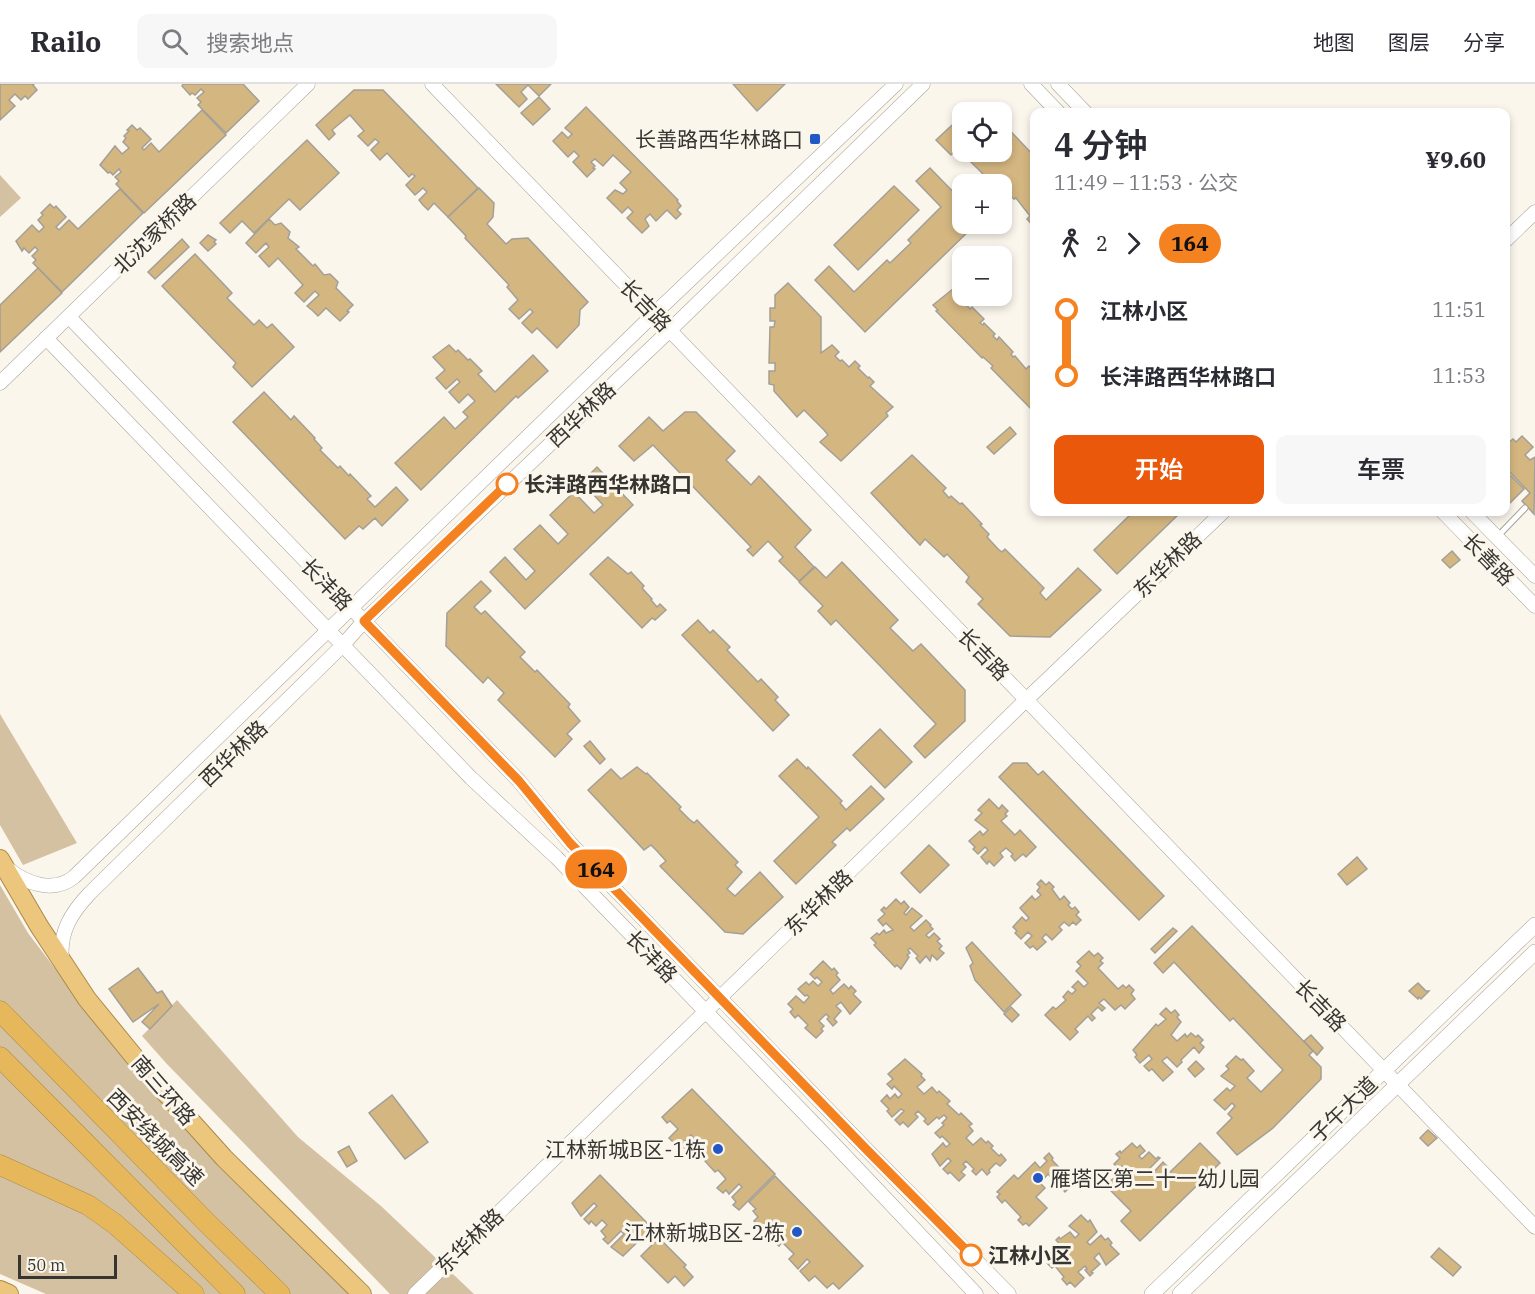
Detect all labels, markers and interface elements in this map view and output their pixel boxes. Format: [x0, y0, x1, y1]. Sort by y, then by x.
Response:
search box [137, 14, 557, 68]
text: Railo [30, 23, 101, 60]
icon: search [158, 25, 191, 58]
text: 搜索地点 [206, 28, 294, 57]
text: 地图 [1313, 28, 1355, 56]
text: 图层 [1388, 28, 1430, 56]
text: 分享 [1463, 28, 1505, 56]
map controls [952, 102, 1012, 306]
button: locate [952, 102, 1012, 162]
text: 4 分钟 [1054, 123, 1147, 166]
place label: 长善路西华林路口 [635, 125, 803, 153]
marker: 长善路西华林路口 [808, 132, 822, 146]
text: ¥9.60 [1425, 145, 1486, 174]
text: 11:49 – 11:53 · 公交 [1054, 169, 1238, 196]
button: + [952, 174, 1012, 234]
street label: 北沈家桥路 [107, 186, 201, 280]
icon: walk [1054, 227, 1087, 260]
icon: forward [1117, 227, 1150, 260]
text: 164 [1171, 229, 1209, 257]
text: 2 [1096, 230, 1108, 257]
button: − [952, 246, 1012, 306]
street label: 长吉路 [614, 273, 678, 337]
text: 江林小区 [1100, 296, 1188, 325]
text: 11:51 [1432, 296, 1486, 323]
text: 长沣路西华林路口 [1100, 362, 1276, 391]
text: 11:53 [1432, 362, 1486, 389]
street label: 西华林路 [541, 375, 621, 453]
button: 开始 [1054, 435, 1264, 504]
button: 车票 [1276, 435, 1486, 504]
place label: 长沣路西华林路口 [524, 470, 692, 498]
marker: 长沣路西华林路口 [496, 473, 518, 495]
street label: 东华林路 [1127, 525, 1207, 603]
street label: 长善路 [1457, 527, 1521, 591]
street label: 长沣路 [295, 552, 359, 616]
street label: 长吉路 [952, 622, 1016, 686]
street label: 西华林路 [193, 714, 273, 792]
line badge: 164 [562, 850, 630, 888]
text: 164 [577, 855, 615, 883]
street label: 东华林路 [778, 863, 858, 941]
street label: 长沣路 [620, 924, 684, 988]
street label: 长吉路 [1289, 973, 1353, 1037]
street label: 南三环路 [126, 1049, 202, 1131]
street label: 子午大道 [1303, 1070, 1383, 1148]
street label: 西安绕城高速 [102, 1083, 210, 1191]
place label: 江林新城B区-1栋 [545, 1135, 706, 1163]
marker: 江林新城B区-1栋 [711, 1142, 725, 1156]
place label: 雁塔区第二十一幼儿园 [1050, 1164, 1260, 1192]
marker: 雁塔区第二十一幼儿园 [1031, 1171, 1045, 1185]
street label: 东华林路 [429, 1202, 509, 1280]
place label: 江林新城B区-2栋 [624, 1218, 785, 1246]
marker: 江林新城B区-2栋 [790, 1225, 804, 1239]
place label: 江林小区 [988, 1241, 1072, 1269]
marker: 江林小区 [960, 1244, 982, 1266]
scale bar [18, 1252, 117, 1280]
text: 50 m [27, 1255, 65, 1275]

